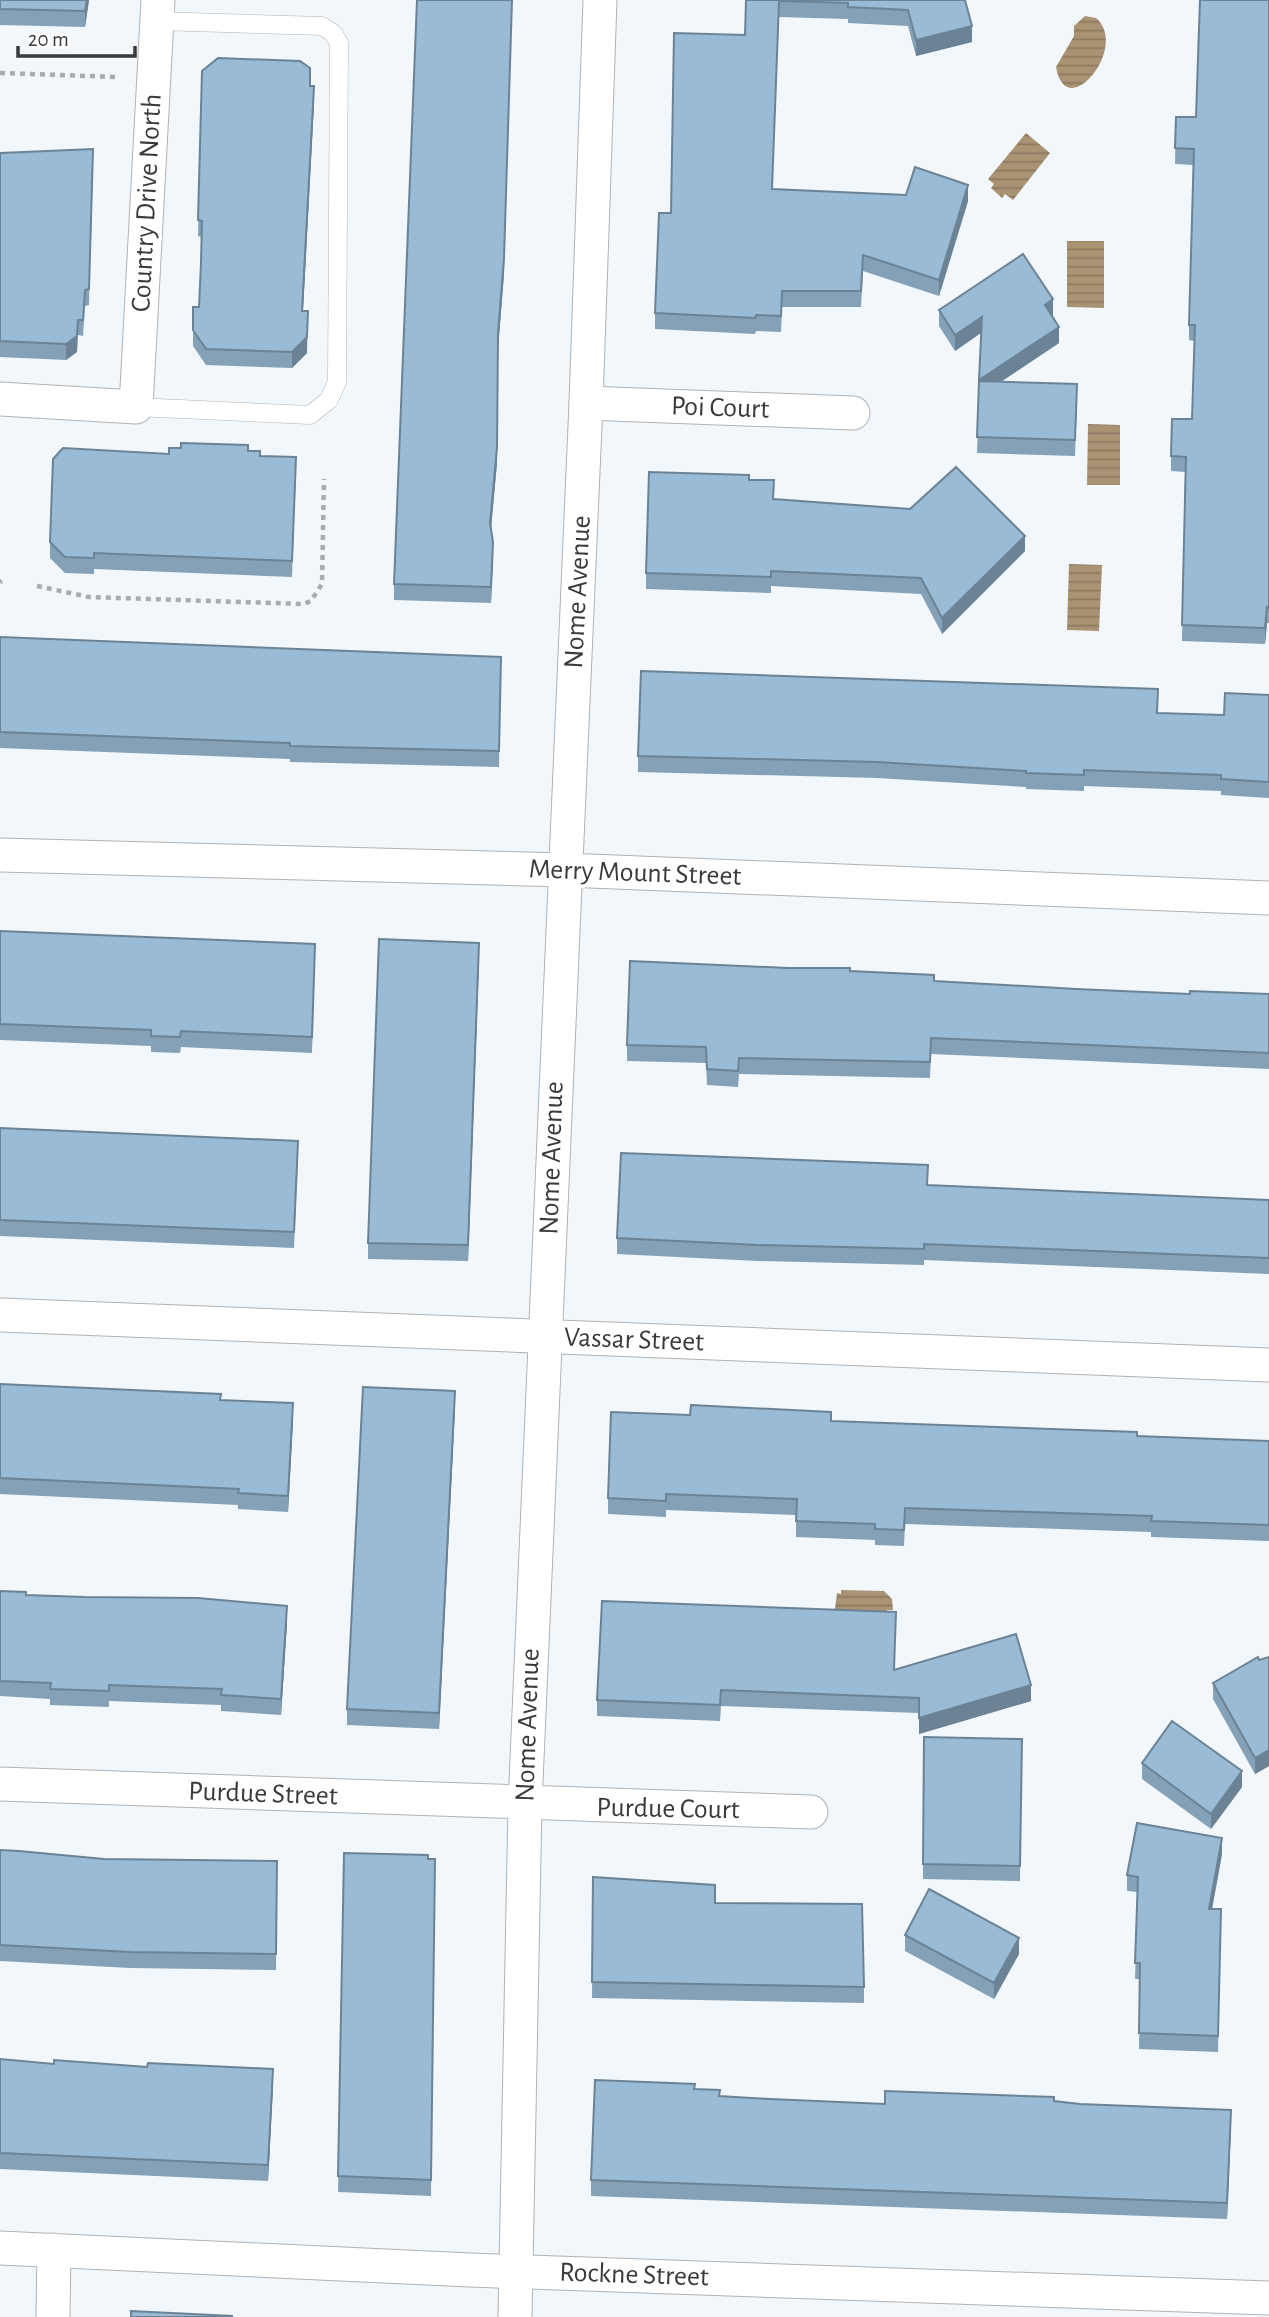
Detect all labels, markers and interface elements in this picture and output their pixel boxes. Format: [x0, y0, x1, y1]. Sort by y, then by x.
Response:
scale bar [18, 14, 135, 58]
text: 20 m [28, 29, 69, 50]
street label: Country Drive North [127, 93, 167, 313]
street label: Poi Court [670, 392, 770, 424]
street label: Nome Avenue [560, 515, 596, 669]
street label: Merry Mount Street [528, 855, 742, 891]
street label: Nome Avenue [535, 1081, 569, 1235]
street label: Vassar Street [563, 1324, 705, 1356]
street label: Nome Avenue [511, 1648, 545, 1802]
street label: Purdue Street [188, 1777, 338, 1811]
street label: Purdue Court [596, 1794, 740, 1824]
street label: Rockne Street [559, 2258, 709, 2292]

